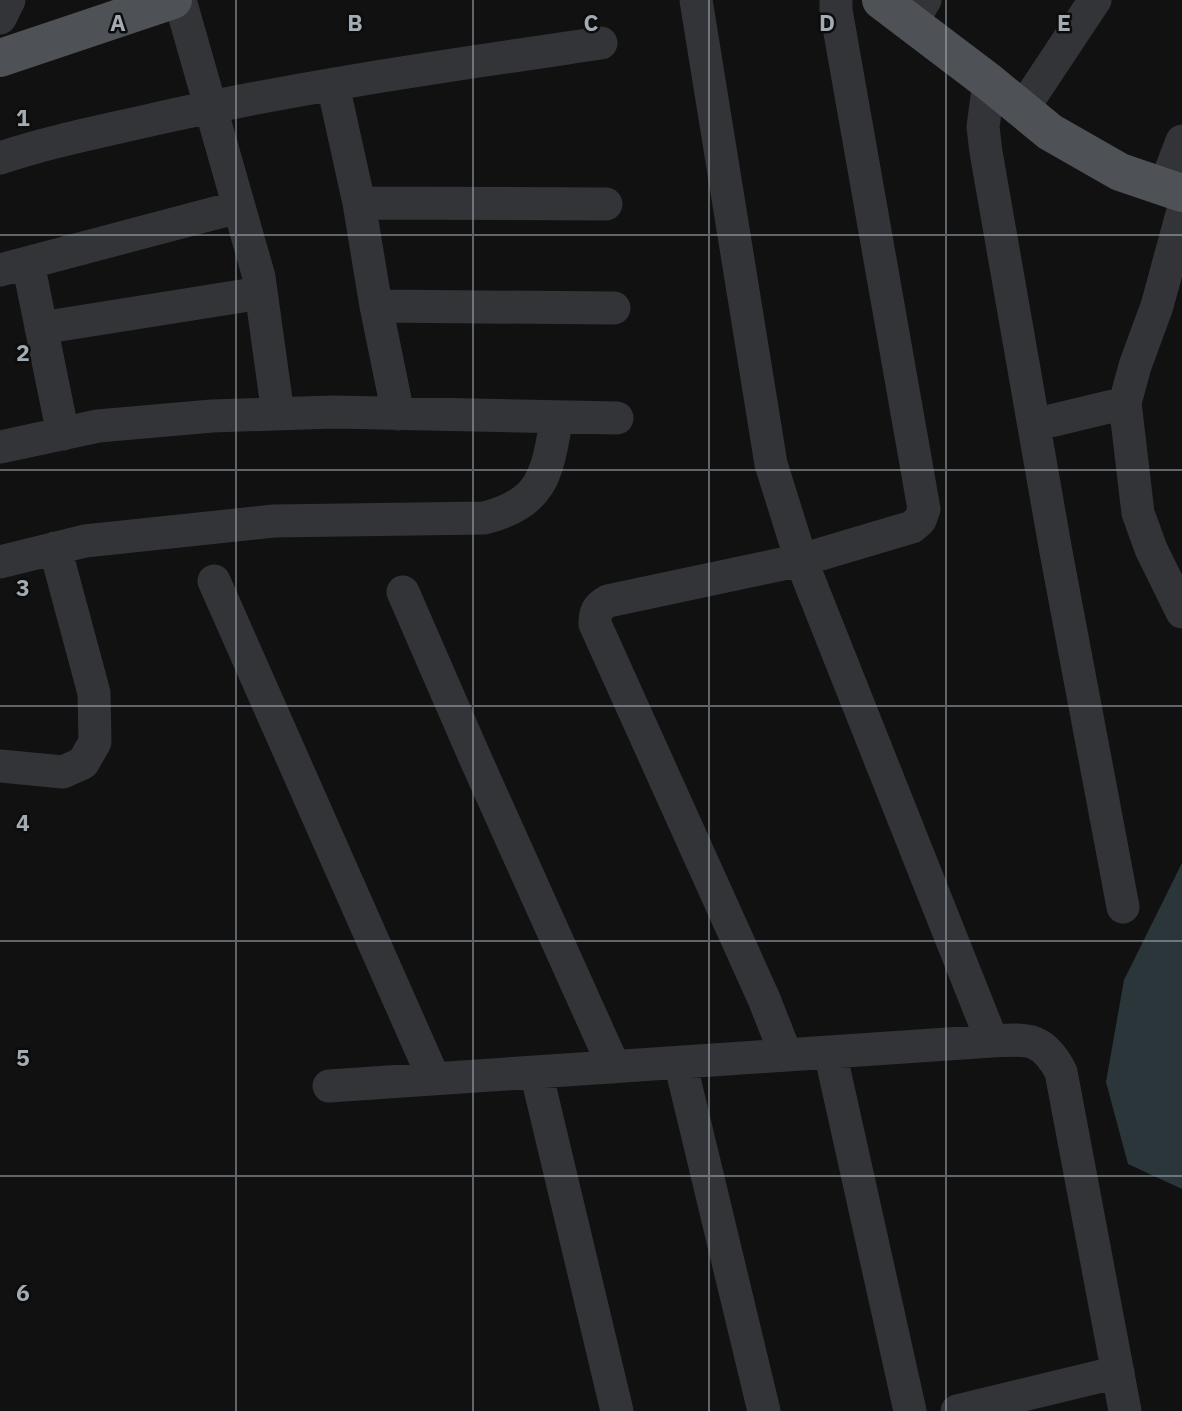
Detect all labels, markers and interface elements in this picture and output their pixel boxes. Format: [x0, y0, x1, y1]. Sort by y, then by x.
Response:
text: A [110, 7, 126, 37]
text: B [347, 7, 363, 37]
text: C [584, 7, 599, 37]
text: D [819, 7, 835, 37]
text: E [1057, 7, 1071, 37]
text: 1 [16, 102, 30, 132]
text: 2 [16, 337, 30, 367]
text: 3 [16, 572, 30, 602]
text: 4 [16, 807, 30, 837]
text: 5 [16, 1042, 30, 1072]
text: 6 [16, 1277, 30, 1307]

